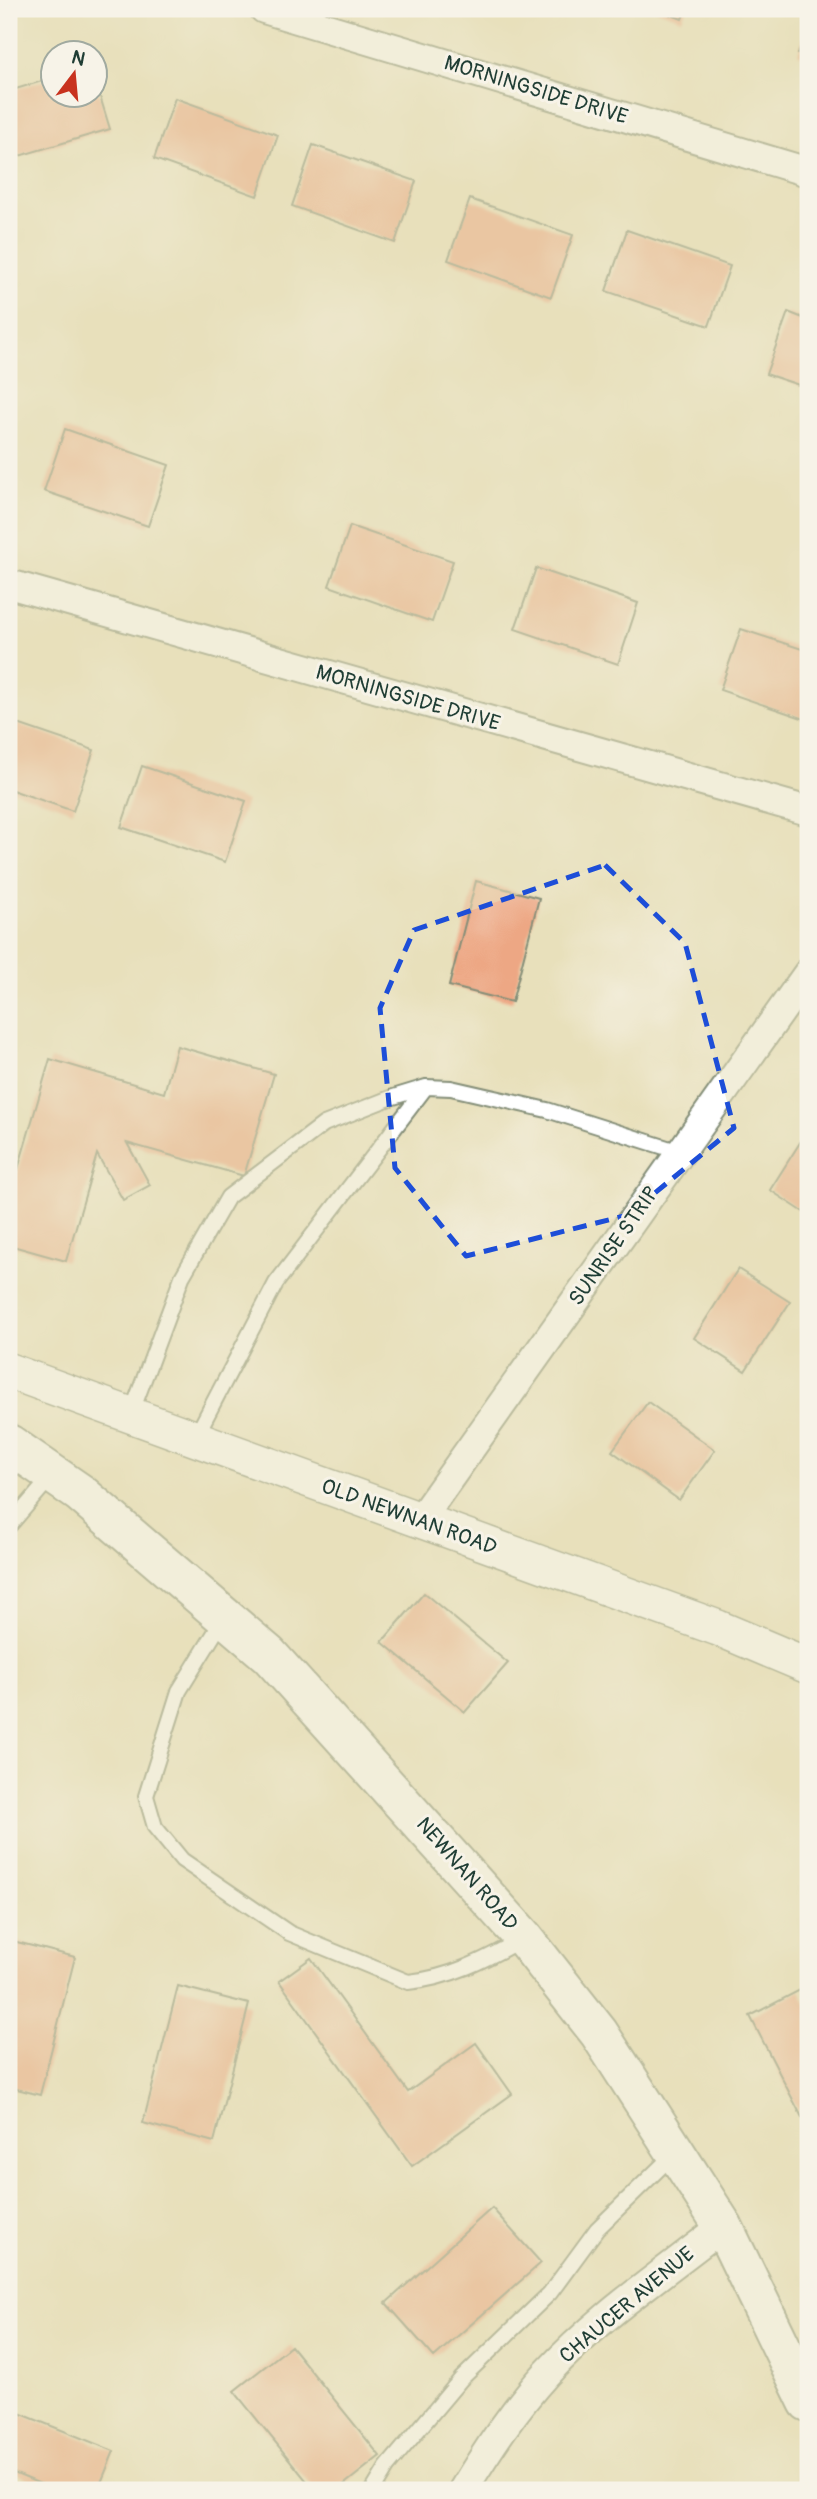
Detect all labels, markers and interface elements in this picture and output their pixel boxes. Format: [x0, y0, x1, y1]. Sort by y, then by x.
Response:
north arrow [38, 38, 108, 108]
text: N [69, 45, 88, 72]
street label: MORNINGSIDE DRIVE [441, 49, 631, 131]
street label: MORNINGSIDE DRIVE [313, 659, 503, 737]
street label: SUNRISE STRIP [563, 1181, 665, 1311]
street label: OLD NEWNAN ROAD [318, 1473, 500, 1561]
street label: NEWNAN ROAD [410, 1812, 524, 1936]
street label: CHAUCER AVENUE [554, 2241, 700, 2369]

